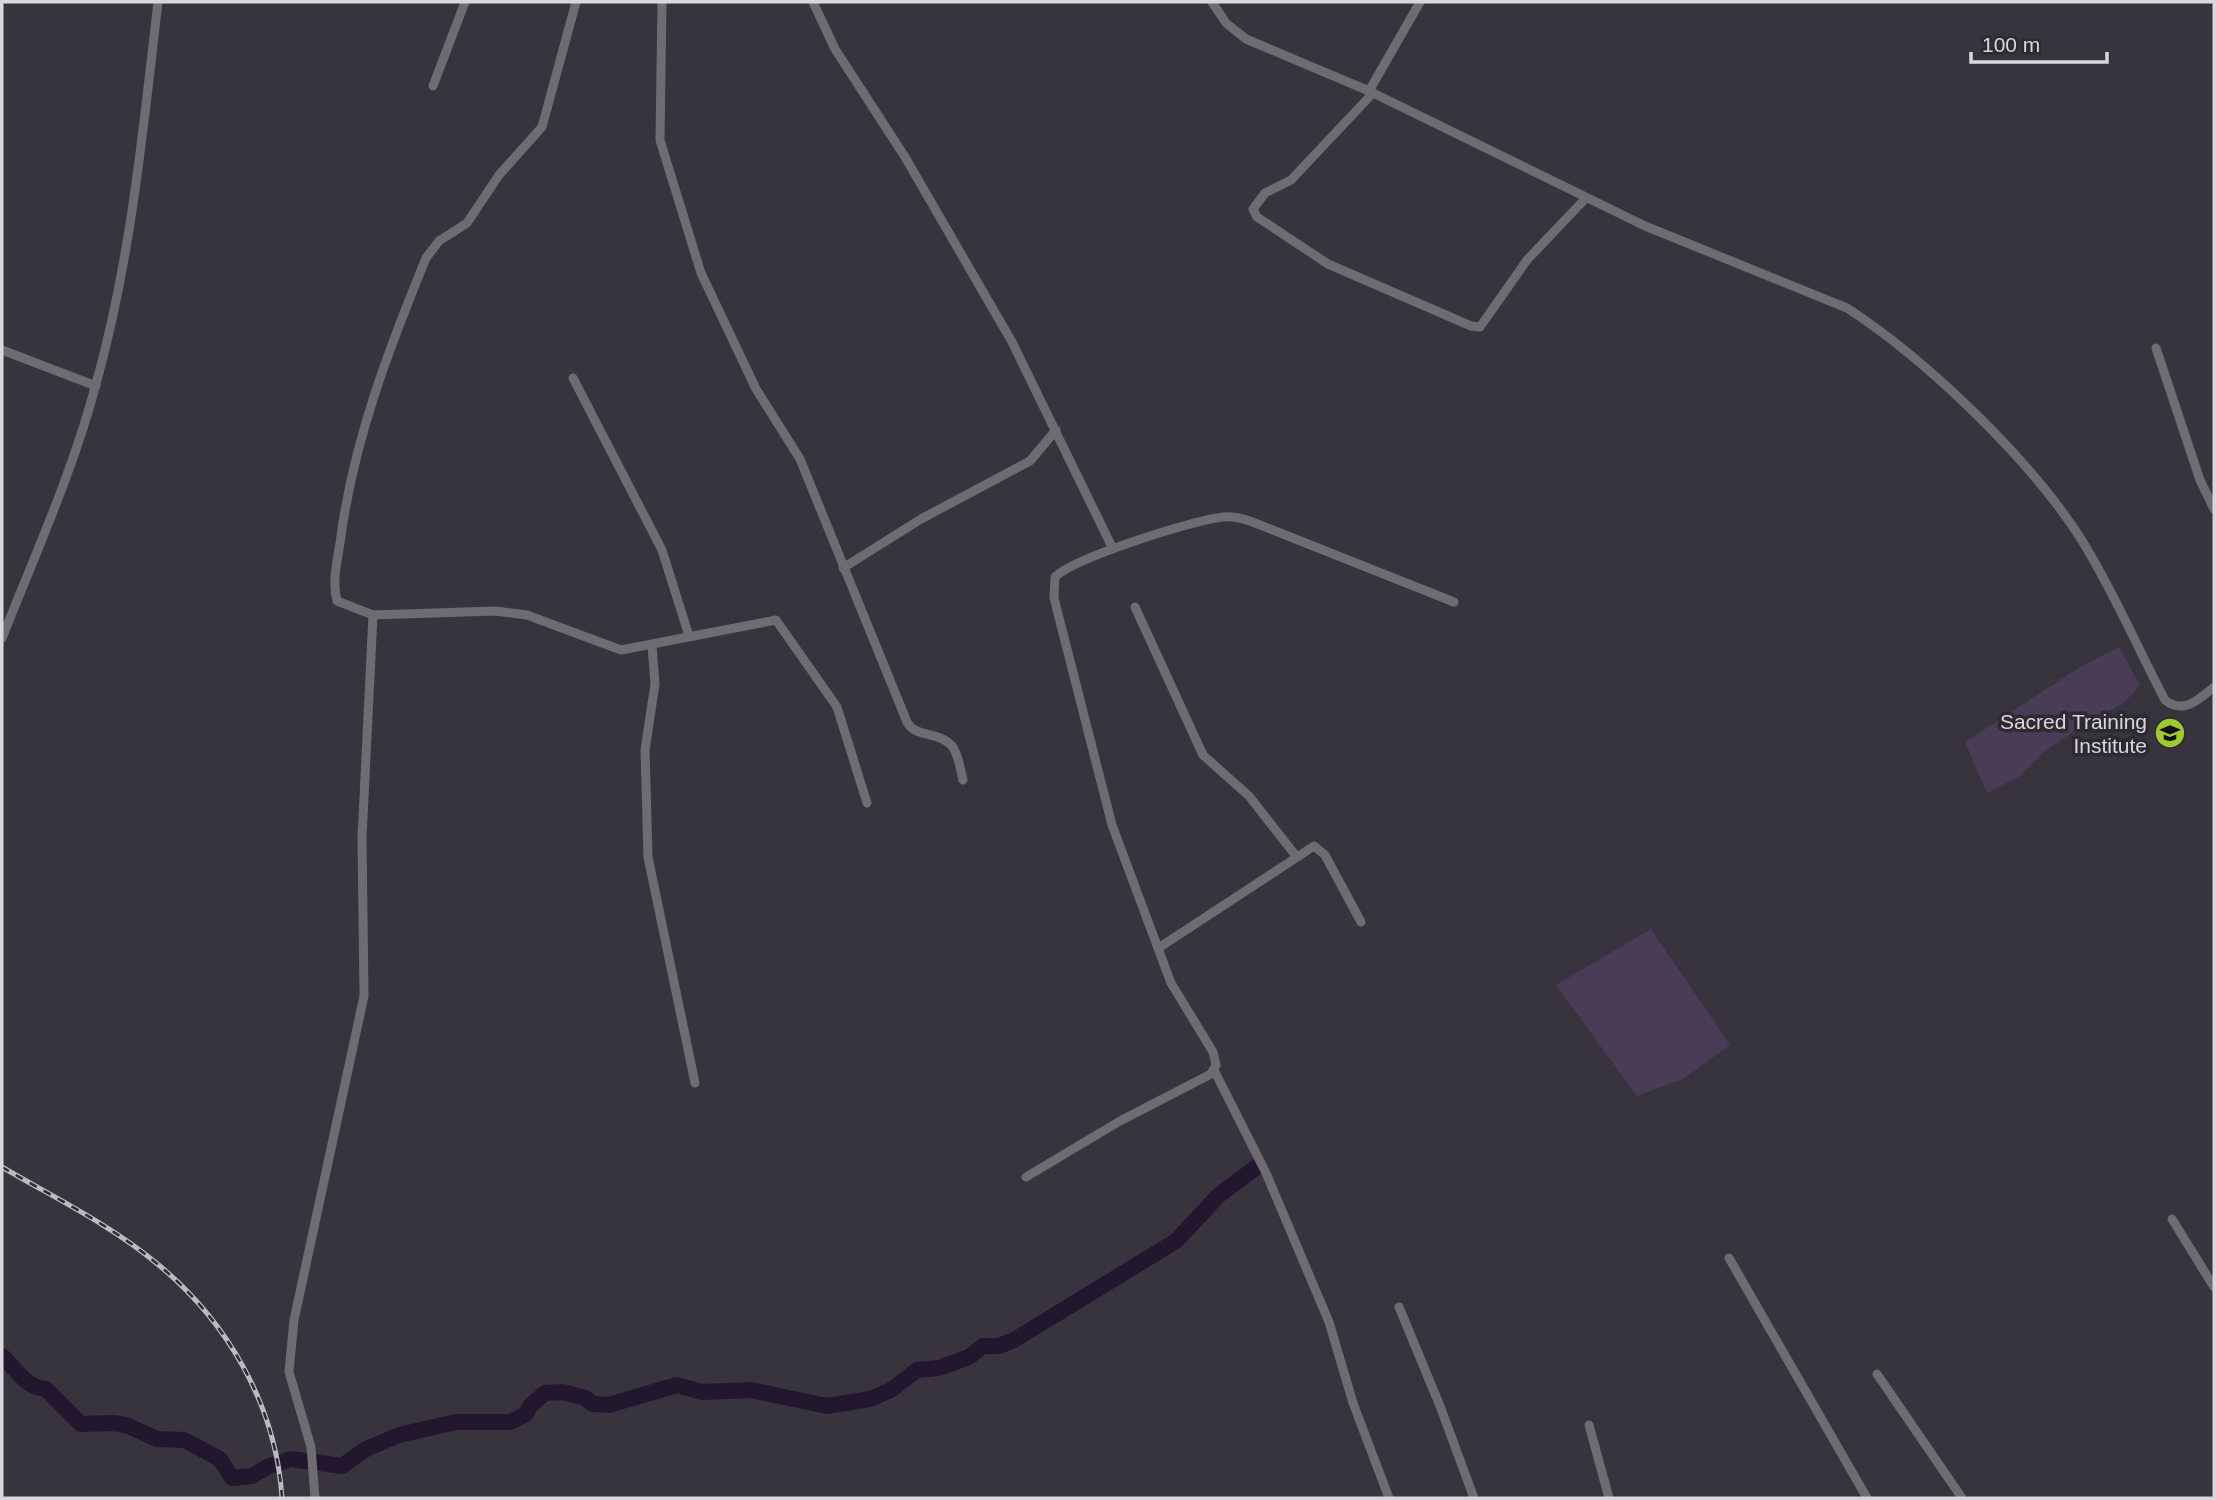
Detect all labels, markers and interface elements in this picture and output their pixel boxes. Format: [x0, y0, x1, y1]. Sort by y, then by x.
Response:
scale bar [1971, 21, 2108, 65]
text: 100 m [1982, 33, 2040, 56]
place label: Sacred Training Institute [2000, 710, 2147, 757]
school or university icon: Sacred Training Institute [2153, 716, 2187, 750]

